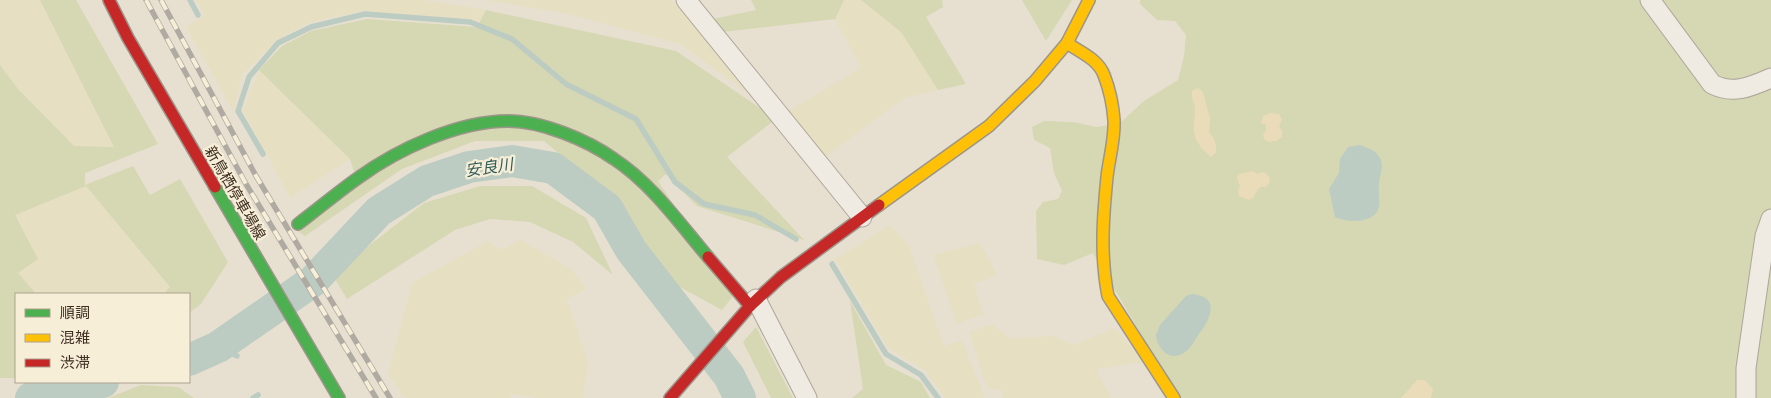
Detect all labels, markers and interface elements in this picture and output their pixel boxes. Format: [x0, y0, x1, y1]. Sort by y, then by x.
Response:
street label: 新鳥栖停車場線 [201, 143, 270, 243]
water label: 安良川 [464, 153, 516, 180]
legend [15, 293, 190, 383]
text: 順調 [60, 303, 90, 322]
text: 混雑 [60, 328, 90, 347]
text: 渋滞 [60, 353, 90, 372]

